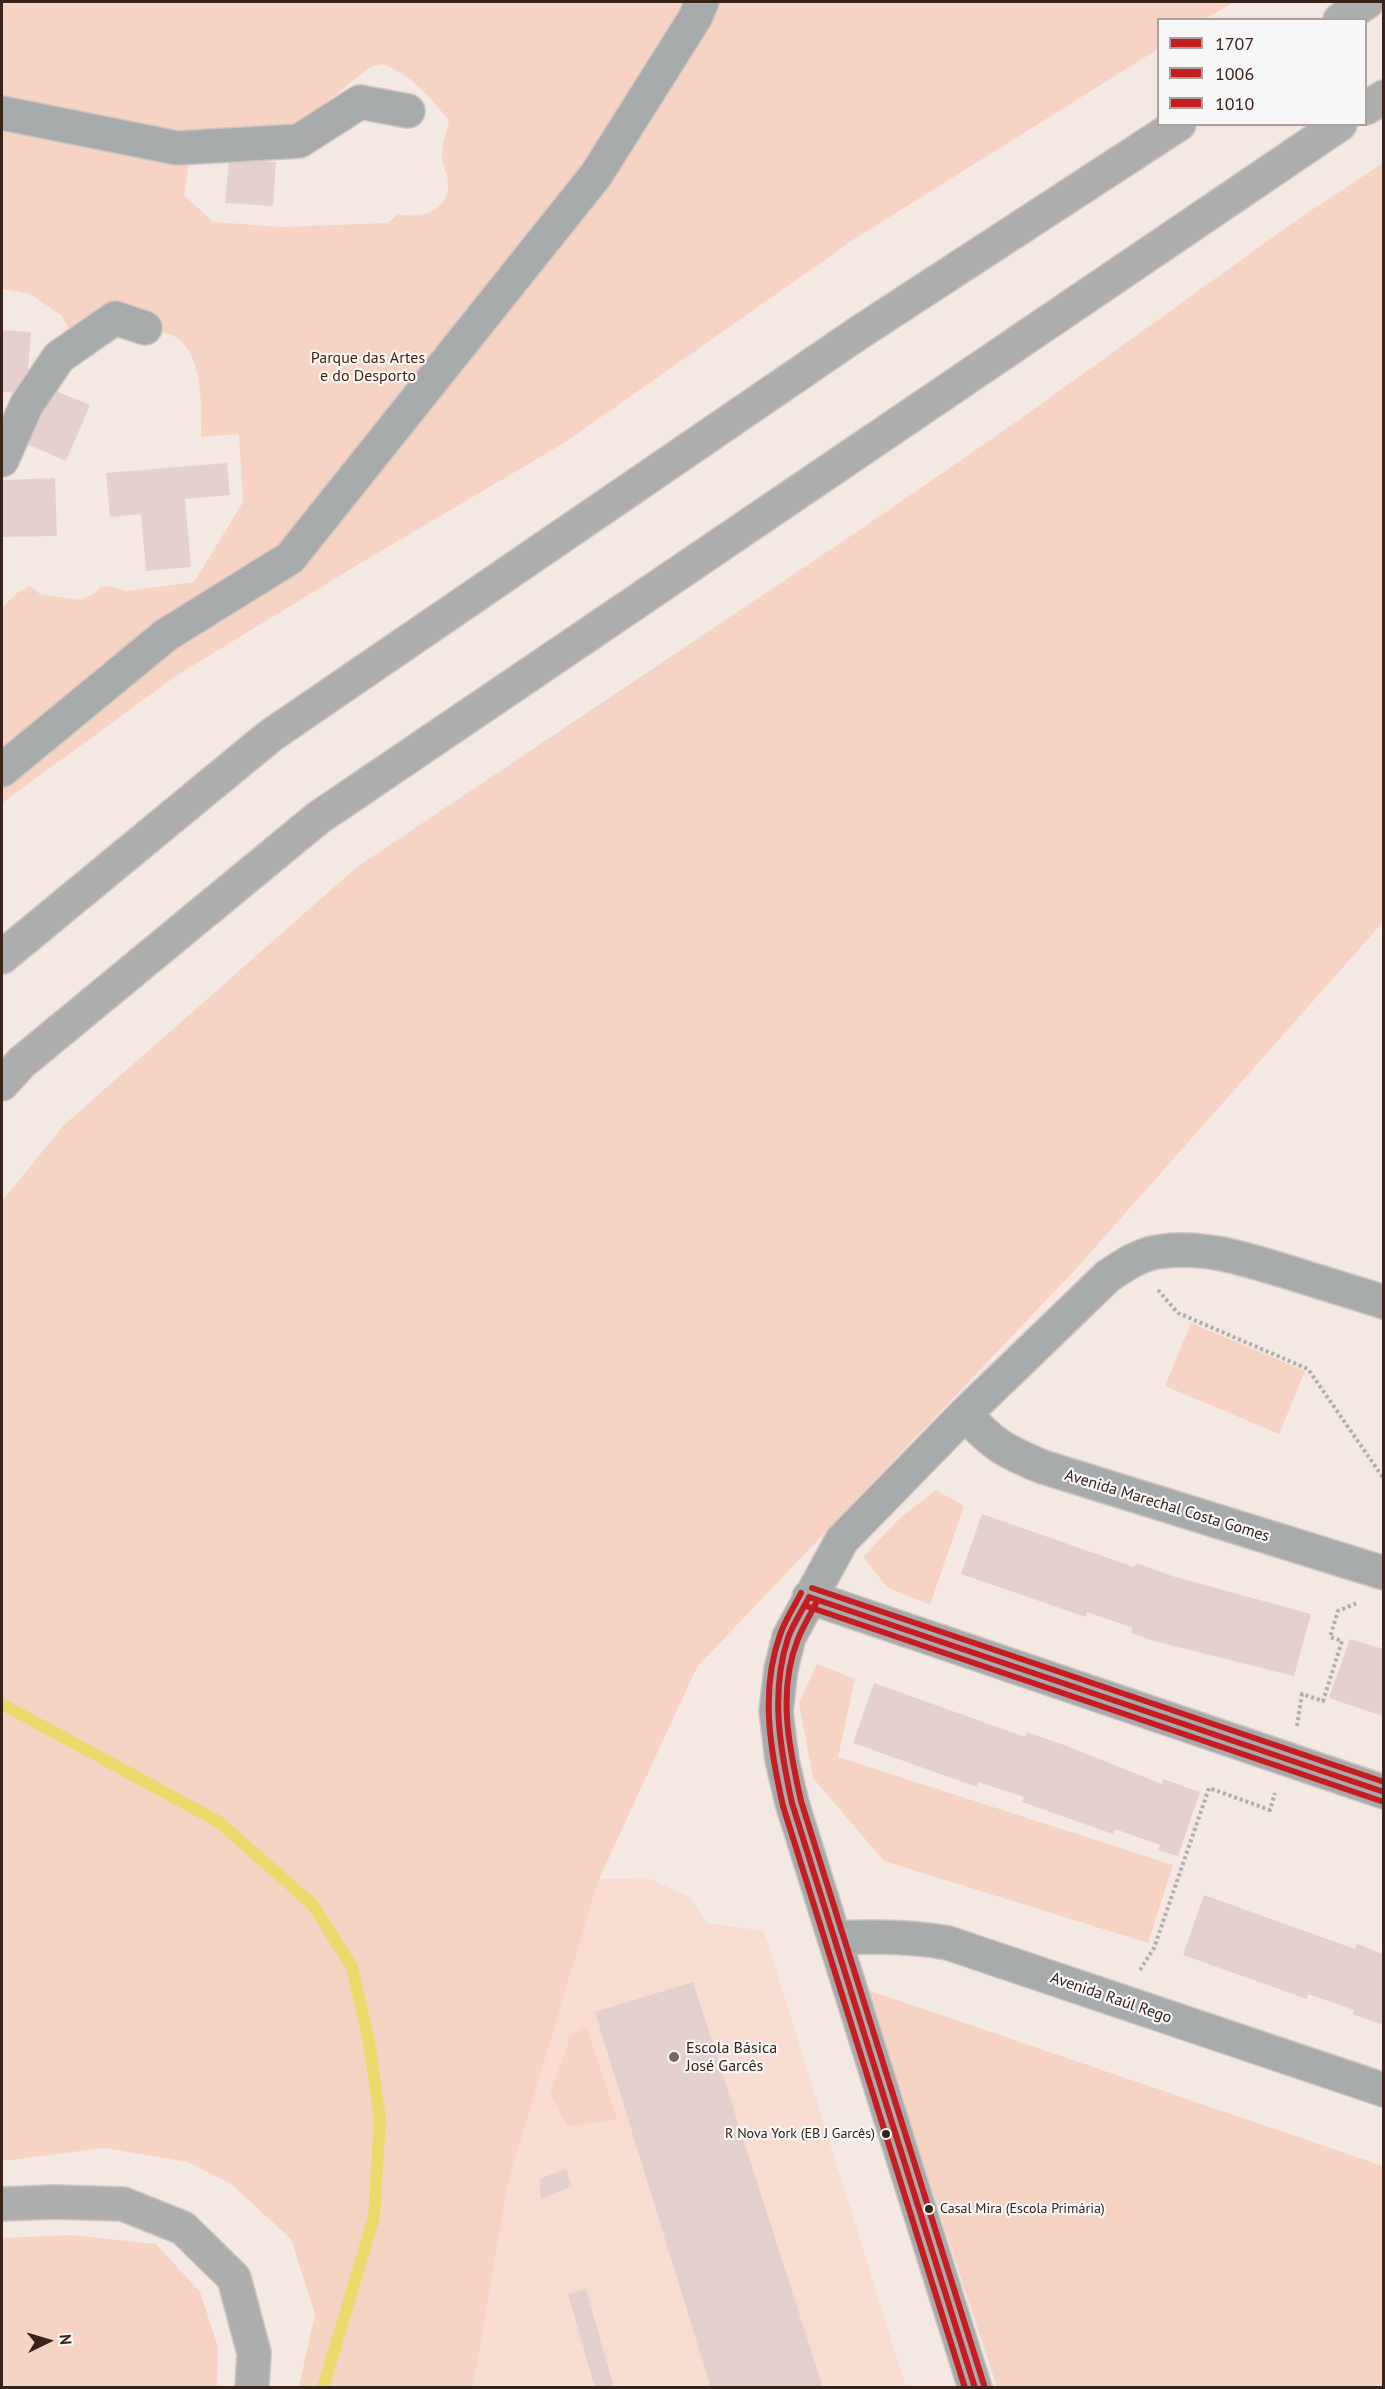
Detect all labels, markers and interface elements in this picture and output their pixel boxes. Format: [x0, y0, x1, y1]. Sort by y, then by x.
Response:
legend [1157, 18, 1367, 126]
text: 1707 [1215, 32, 1254, 55]
text: 1006 [1215, 62, 1254, 85]
text: 1010 [1215, 92, 1254, 115]
park label: Parque das Artes e do Desporto [311, 348, 425, 386]
street label: Avenida Marechal Costa Gomes [1062, 1466, 1272, 1546]
street label: Avenida Raúl Rego [1048, 1968, 1174, 2028]
place label: Escola Básica José Garcês [686, 2038, 777, 2076]
marker: Escola Básica José Garcês [667, 2050, 681, 2064]
place label: R Nova York (EB J Garcês) [725, 2126, 875, 2142]
marker: R Nova York (EB J Garcês) [880, 2128, 892, 2140]
place label: Casal Mira (Escola Primária) [940, 2201, 1105, 2217]
marker: Casal Mira (Escola Primária) [923, 2203, 935, 2215]
north arrow [18, 2311, 78, 2371]
text: N [56, 2333, 76, 2346]

